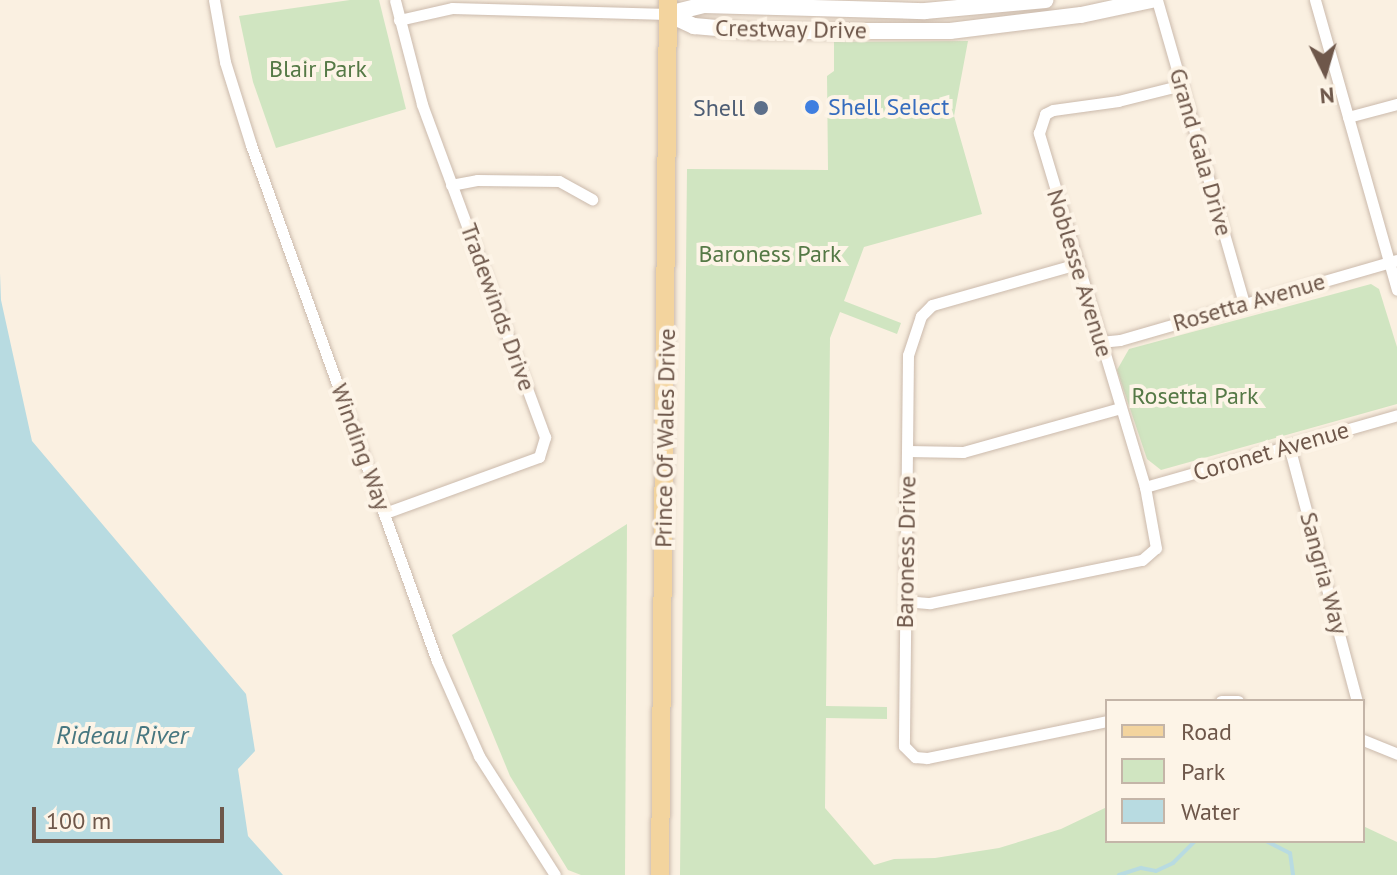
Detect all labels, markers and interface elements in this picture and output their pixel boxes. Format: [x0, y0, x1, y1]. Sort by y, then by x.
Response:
street label: Crestway Drive [714, 13, 868, 45]
north arrow [1285, 32, 1365, 112]
park label: Blair Park [269, 55, 367, 83]
street label: Grand Gala Drive [1163, 65, 1239, 239]
text: N [1319, 81, 1336, 110]
place label: Shell Select [828, 93, 949, 121]
place label: Shell [693, 94, 745, 122]
marker: Shell Select [803, 98, 821, 116]
marker: Shell [752, 99, 770, 117]
street label: Noblesse Avenue [1041, 185, 1119, 361]
street label: Tradewinds Drive [454, 219, 542, 395]
park label: Baroness Park [698, 240, 842, 268]
street label: Rosetta Avenue [1169, 266, 1329, 338]
street label: Prince Of Wales Drive [649, 328, 681, 548]
street label: Winding Way [325, 380, 397, 514]
park label: Rosetta Park [1131, 382, 1259, 410]
street label: Coronet Avenue [1189, 415, 1353, 487]
street label: Baroness Drive [890, 475, 922, 629]
street label: Sangria Way [1294, 509, 1354, 637]
legend [1105, 699, 1365, 843]
text: Road [1181, 716, 1232, 747]
water label: Rideau River [56, 719, 188, 751]
text: Park [1181, 756, 1225, 787]
scale bar [36, 791, 228, 841]
text: Water [1181, 796, 1240, 827]
text: 100 m [46, 805, 111, 836]

